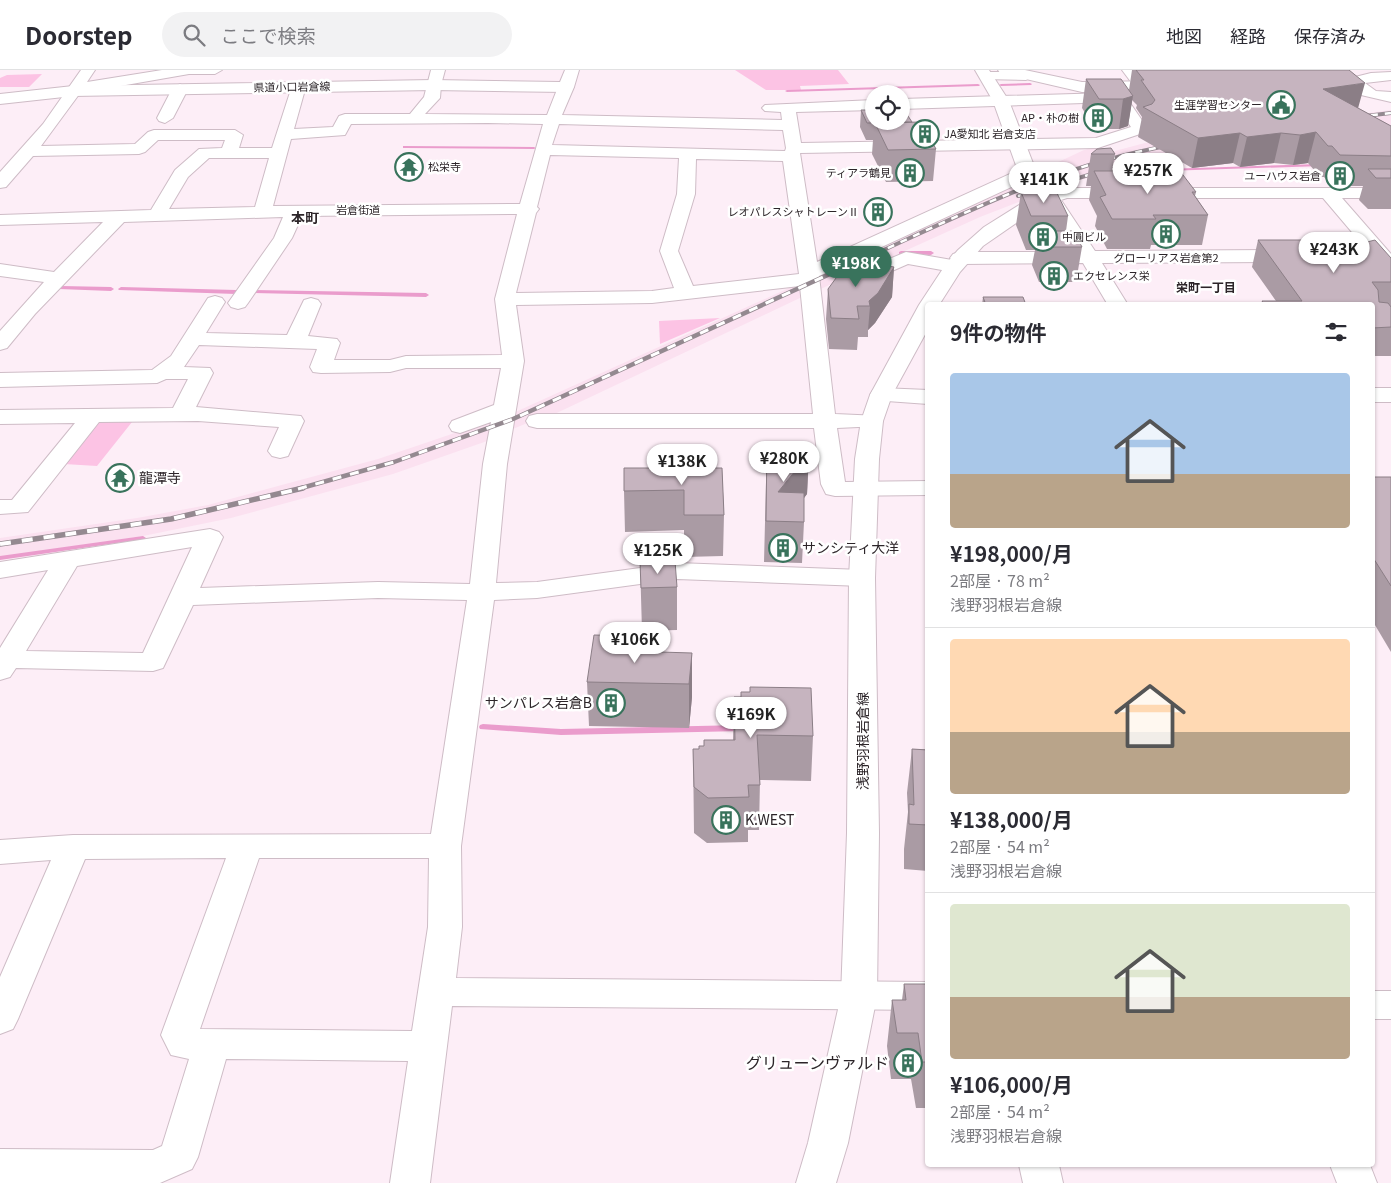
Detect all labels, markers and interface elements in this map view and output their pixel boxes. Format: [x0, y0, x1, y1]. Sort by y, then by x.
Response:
search box [162, 12, 512, 57]
text: Doorstep [25, 17, 132, 52]
icon: search [180, 21, 208, 49]
text: ここで検索 [220, 21, 315, 48]
text: 地図 [1166, 22, 1202, 48]
text: 経路 [1230, 22, 1266, 48]
text: 保存済み [1294, 22, 1366, 48]
street label: 県道小口岩倉線 [253, 77, 331, 95]
map controls [865, 85, 910, 130]
button: locate [865, 85, 910, 130]
public building icon: 生涯学習センター [1266, 90, 1296, 120]
place label: 生涯学習センター [1174, 96, 1262, 112]
building icon: AP・朴の樹 [1083, 103, 1113, 133]
place label: AP・朴の樹 [1021, 109, 1079, 125]
building icon: JA愛知北 岩倉支店 [910, 119, 940, 149]
place label: JA愛知北 岩倉支店 [944, 125, 1036, 141]
temple icon: 松栄寺 [394, 152, 424, 182]
pin: ¥257K [1113, 152, 1183, 195]
text: ¥257K [1124, 157, 1172, 181]
place label: 松栄寺 [428, 158, 461, 174]
building icon: ティアラ鶴見 [895, 158, 925, 188]
building icon: ユーハウス岩倉 [1325, 161, 1355, 191]
pin: ¥141K [1009, 162, 1079, 204]
place label: ティアラ鶴見 [826, 164, 891, 180]
text: ¥141K [1020, 166, 1068, 190]
place label: ユーハウス岩倉 [1244, 167, 1321, 183]
building icon: レオパレスシャトレーンⅡ [863, 197, 893, 227]
street label: 岩倉街道 [336, 201, 380, 217]
place label: レオパレスシャトレーンⅡ [728, 203, 859, 219]
district label: 本町 [291, 207, 319, 227]
building icon: グローリアス岩倉第2 [1151, 219, 1181, 249]
building icon: 中圓ビル [1028, 222, 1058, 252]
place label: 中圓ビル [1062, 228, 1106, 244]
pin: ¥243K [1299, 232, 1369, 274]
text: ¥243K [1310, 236, 1358, 260]
pin: ¥198K [821, 246, 891, 288]
place label: グローリアス岩倉第2 [1113, 249, 1219, 265]
text: ¥198K [832, 250, 880, 274]
building icon: エクセレンス栄 [1039, 261, 1069, 291]
place label: エクセレンス栄 [1073, 267, 1150, 283]
district label: 栄町一丁目 [1176, 278, 1236, 295]
text: 9件の物件 [950, 317, 1046, 347]
icon: filters [1322, 318, 1350, 346]
icon: home [1105, 406, 1195, 496]
pin: ¥280K [749, 440, 819, 483]
pin: ¥138K [647, 444, 717, 486]
text: ¥280K [760, 445, 808, 469]
text: ¥138K [658, 448, 706, 472]
temple icon: 龍潭寺 [105, 463, 135, 493]
place label: 龍潭寺 [139, 467, 181, 487]
pin: ¥125K [623, 532, 693, 575]
building icon: サンシティ大洋 [768, 533, 798, 563]
text: ¥125K [634, 537, 682, 561]
place label: サンシティ大洋 [802, 537, 899, 557]
text: ¥198,000/月 [950, 538, 1073, 568]
text: 2部屋 · 78 m² [950, 568, 1050, 592]
text: 浅野羽根岩倉線 [950, 592, 1062, 616]
pin: ¥106K [600, 622, 670, 664]
text: ¥106K [611, 626, 659, 650]
icon: home [1105, 671, 1195, 761]
building icon: サンパレス岩倉B [596, 688, 626, 718]
place label: サンパレス岩倉B [485, 692, 592, 712]
street label: 浅野羽根岩倉線 [852, 692, 872, 790]
pin: ¥169K [716, 696, 786, 739]
text: ¥169K [727, 701, 775, 725]
text: ¥138,000/月 [950, 804, 1073, 834]
building icon: K.WEST [711, 805, 741, 835]
place label: K.WEST [745, 809, 794, 829]
text: 2部屋 · 54 m² [950, 834, 1050, 858]
text: 浅野羽根岩倉線 [950, 858, 1062, 882]
icon: home [1105, 936, 1195, 1026]
building icon: グリューンヴァルド [893, 1048, 923, 1078]
place label: グリューンヴァルド [746, 1050, 889, 1074]
text: ¥106,000/月 [950, 1069, 1073, 1099]
text: 2部屋 · 54 m² [950, 1099, 1050, 1123]
text: 浅野羽根岩倉線 [950, 1123, 1062, 1147]

